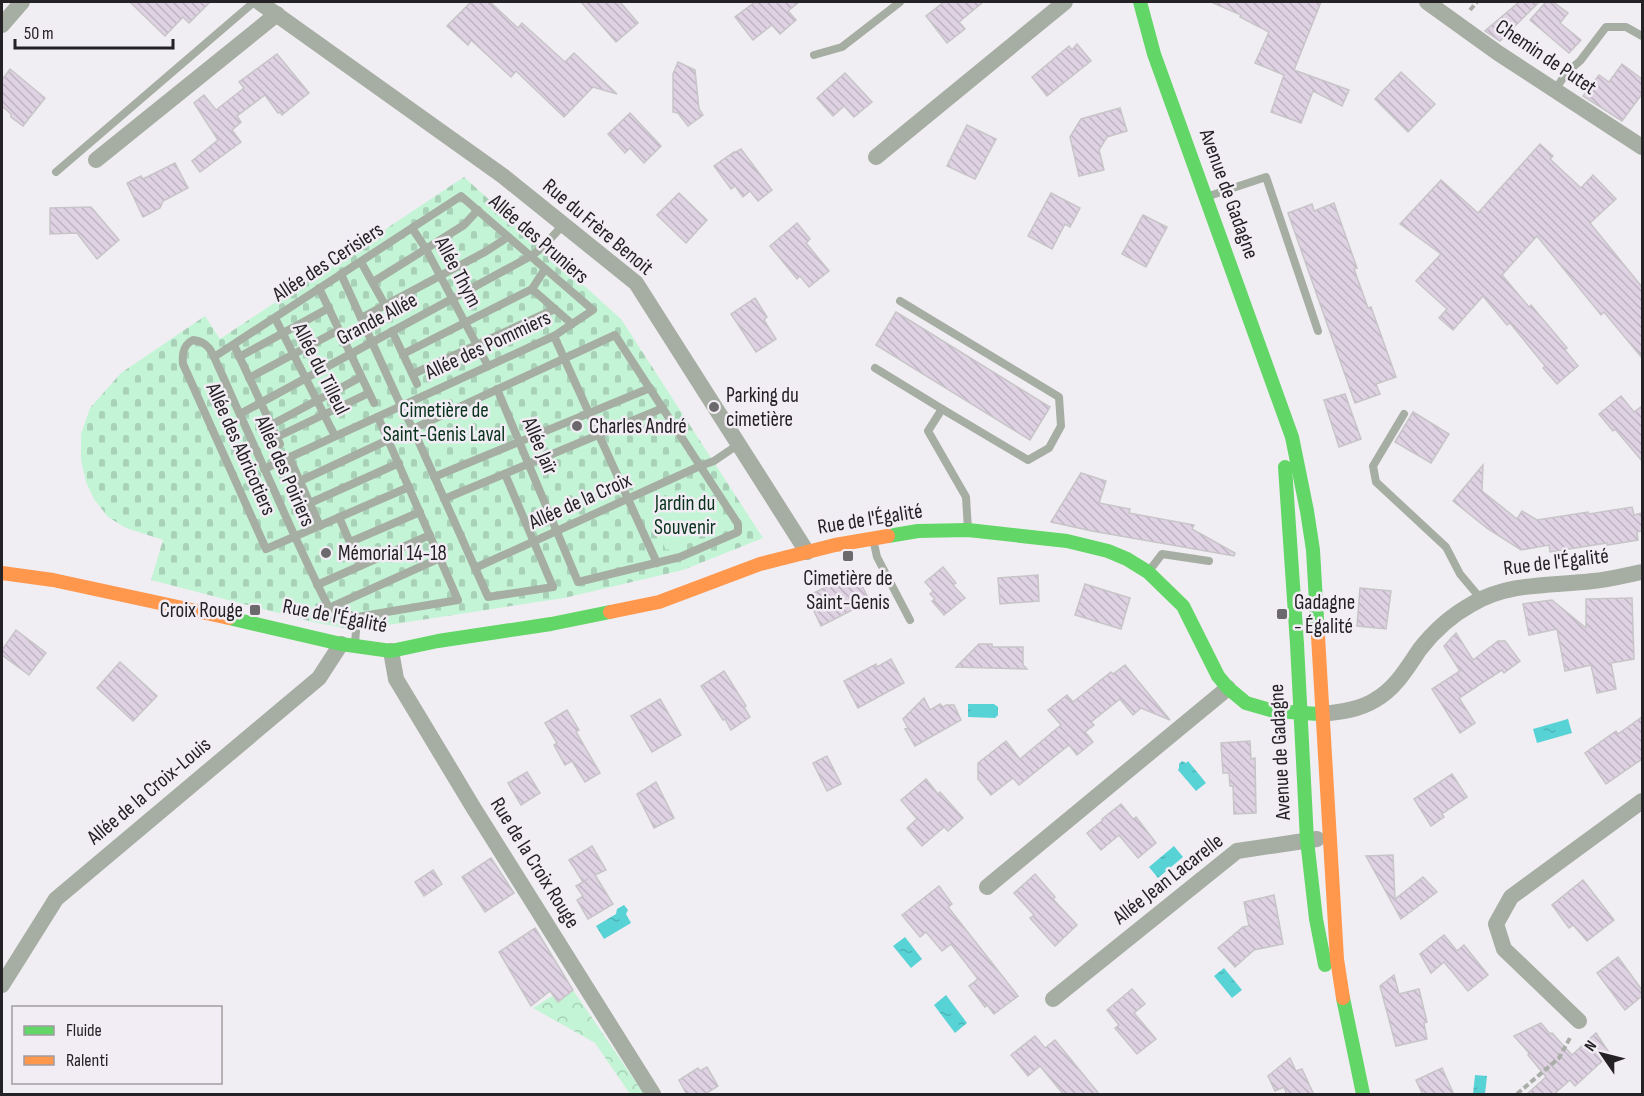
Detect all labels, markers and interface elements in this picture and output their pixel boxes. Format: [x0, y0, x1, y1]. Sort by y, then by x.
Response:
scale bar [15, 12, 172, 50]
street label: Chemin de Putet [1491, 14, 1601, 100]
text: 50 m [24, 23, 54, 44]
street label: Avenue de Gadagne [1194, 125, 1264, 262]
street label: Rue du Frère Benoit [538, 174, 658, 280]
street label: Allée des Pruniers [483, 188, 594, 289]
street label: Allée des Cerisiers [267, 217, 388, 308]
street label: Allée Thym [429, 232, 487, 311]
street label: Grande Allée [332, 287, 422, 351]
street label: Allée des Pommiers [420, 305, 555, 385]
street label: Allée du Tilleul [287, 318, 355, 419]
street label: Allée des Abricotiers [200, 378, 281, 519]
place label: Parking du cimetière [726, 383, 799, 432]
park label: Cimetière de Saint-Genis Laval [383, 398, 505, 447]
marker: Parking du cimetière [707, 400, 721, 414]
street label: Allée des Poiriers [249, 411, 321, 530]
street label: Allée Jaïr [516, 413, 563, 478]
place label: Charles André [589, 414, 687, 439]
marker: Charles André [570, 419, 584, 433]
street label: Allée de la Croix [524, 467, 635, 535]
park label: Jardin du Souvenir [654, 491, 716, 540]
street label: Rue de l'Égalité [816, 498, 924, 540]
place label: Mémorial 14-18 [338, 541, 447, 566]
street label: Rue de l'Égalité [1502, 543, 1610, 581]
marker: Mémorial 14-18 [319, 546, 333, 560]
marker: Cimetière de Saint-Genis [841, 549, 855, 563]
place label: Cimetière de Saint-Genis [803, 566, 893, 615]
place label: Gadagne - Égalité [1294, 590, 1355, 639]
street label: Rue de l'Égalité [281, 594, 389, 638]
place label: Croix Rouge [160, 598, 243, 623]
marker: Croix Rouge [248, 603, 262, 617]
marker: Gadagne - Égalité [1275, 607, 1289, 621]
street label: Avenue de Gadagne [1264, 683, 1296, 822]
street label: Allée de la Croix-Louis [81, 732, 216, 851]
street label: Rue de la Croix Rouge [485, 793, 585, 933]
street label: Allée Jean Lacarelle [1107, 828, 1228, 930]
legend [12, 1006, 222, 1084]
text: Fluide [66, 1020, 102, 1041]
north arrow [1572, 1024, 1632, 1084]
text: N [1581, 1037, 1601, 1055]
text: Ralenti [66, 1050, 108, 1071]

